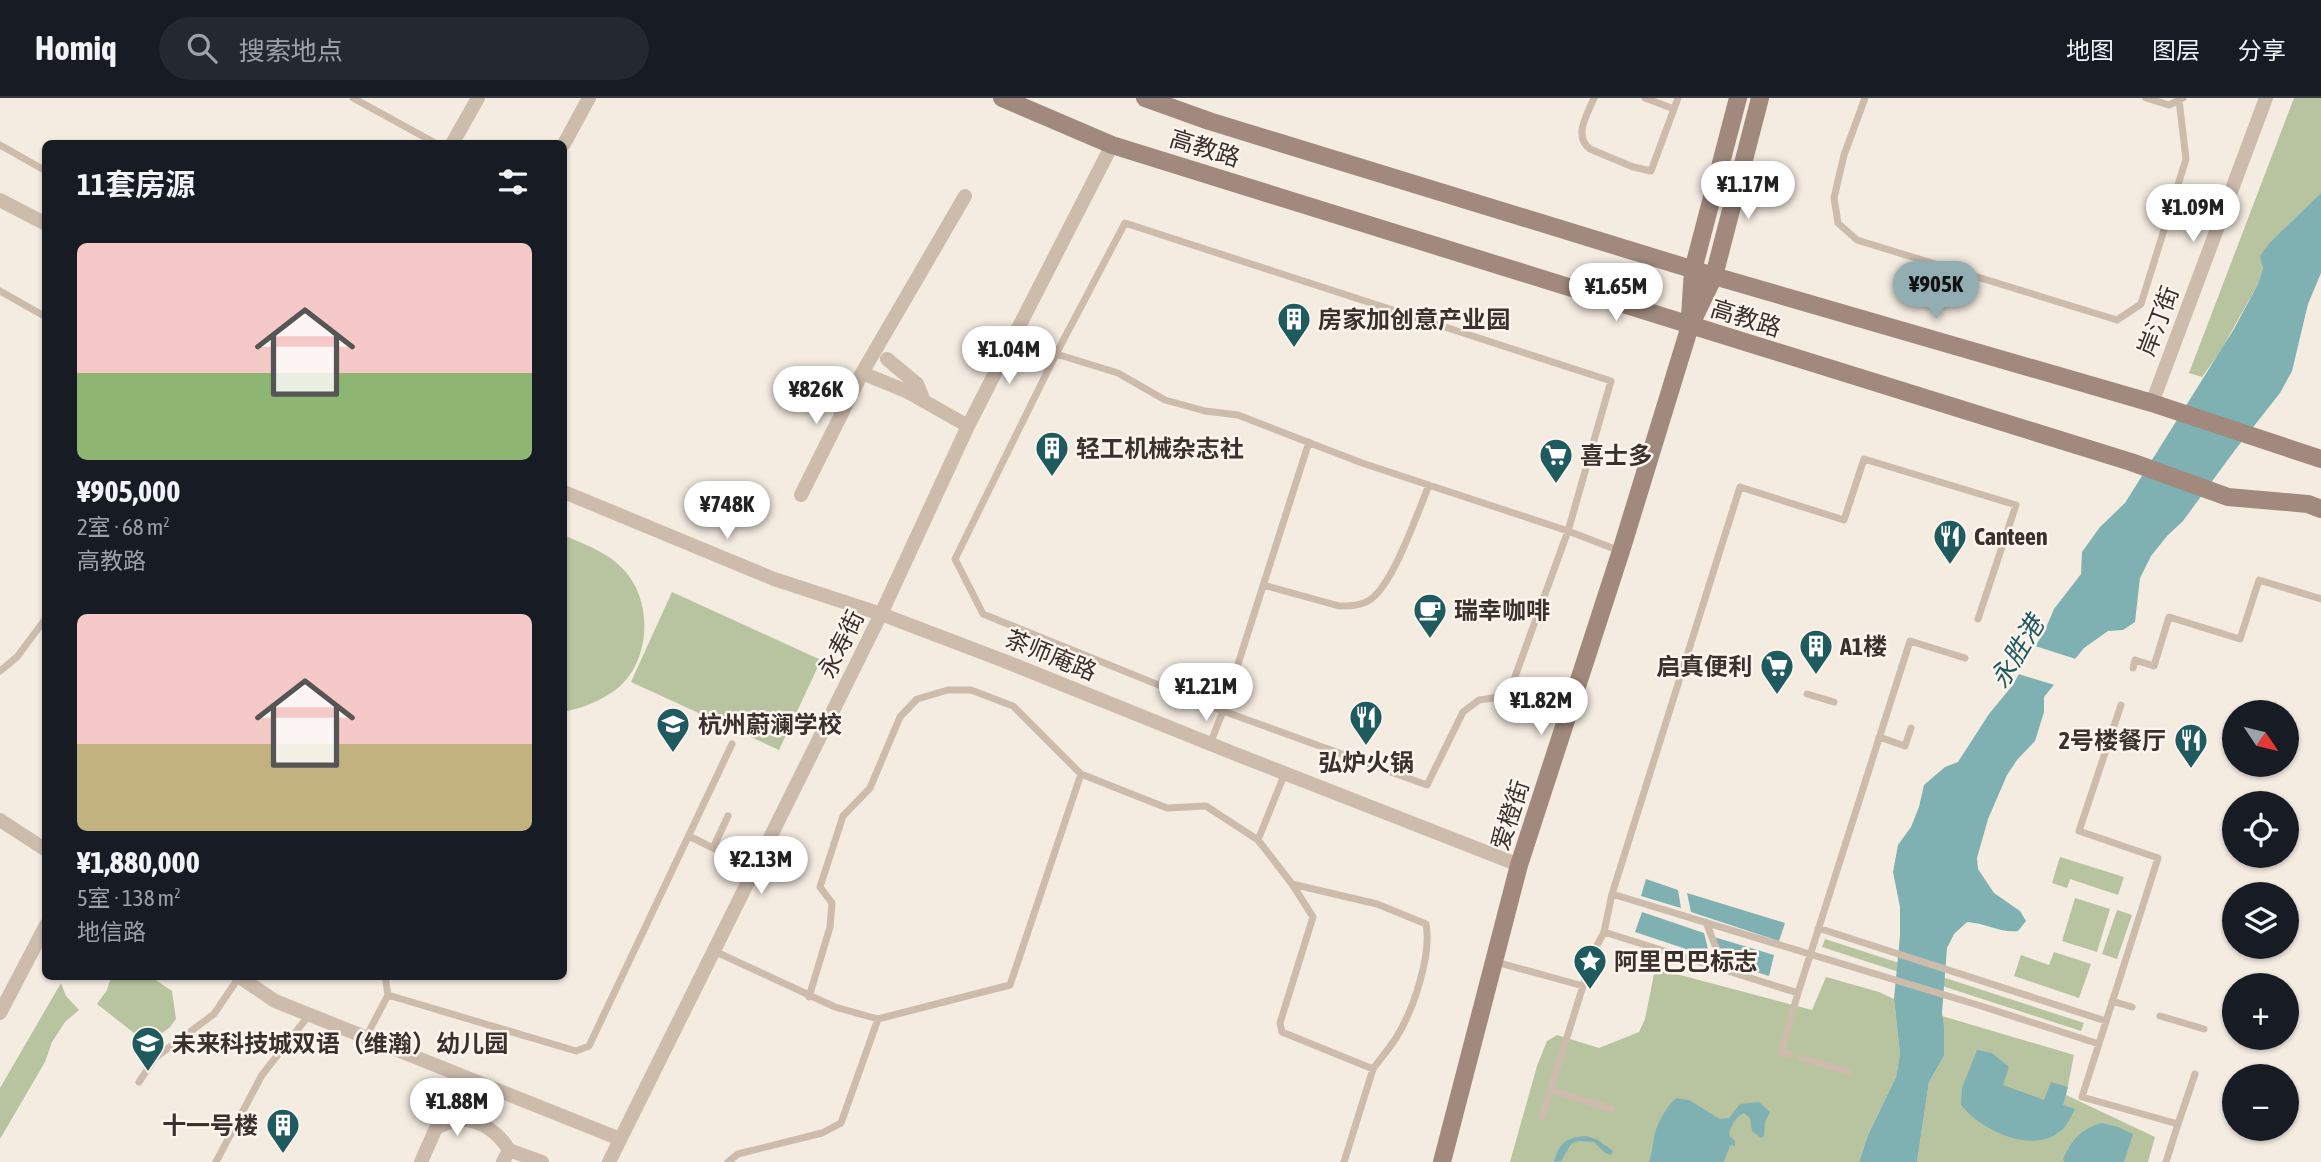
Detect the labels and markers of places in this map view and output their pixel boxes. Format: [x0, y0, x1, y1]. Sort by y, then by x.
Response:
pin: ¥1.17M [1691, 162, 1805, 221]
pin: ¥1.09M [2136, 184, 2250, 244]
pin: ¥905K [1887, 262, 1985, 321]
pin: ¥1.65M [1559, 264, 1673, 323]
building icon: 房家加创意产业园 [1275, 300, 1313, 349]
place label: 房家加创意产业园 [1318, 306, 1510, 333]
pin: ¥1.04M [952, 327, 1066, 386]
pin: ¥826K [767, 366, 865, 426]
building icon: 轻工机械杂志社 [1033, 429, 1071, 478]
place label: 轻工机械杂志社 [1076, 435, 1244, 462]
supermarket icon: 喜士多 [1537, 436, 1575, 485]
place label: 喜士多 [1580, 442, 1652, 469]
pin: ¥748K [678, 482, 776, 541]
restaurant icon: Canteen [1931, 517, 1969, 566]
place label: Canteen [1974, 523, 2048, 550]
cafe icon: 瑞幸咖啡 [1411, 591, 1449, 640]
place label: 瑞幸咖啡 [1454, 597, 1550, 624]
building icon: A1楼 [1797, 627, 1835, 676]
place label: A1楼 [1839, 633, 1887, 660]
supermarket icon: 启真便利 [1758, 647, 1796, 696]
place label: 启真便利 [1656, 653, 1752, 680]
pin: ¥1.21M [1149, 664, 1263, 723]
pin: ¥1.82M [1484, 678, 1598, 737]
restaurant icon: 弘炉火锅 [1347, 698, 1385, 747]
school or university icon: 杭州蔚澜学校 [654, 705, 692, 754]
place label: 杭州蔚澜学校 [698, 711, 842, 738]
restaurant icon: 2号楼餐厅 [2172, 721, 2210, 770]
place label: 2号楼餐厅 [2059, 727, 2166, 754]
place label: 弘炉火锅 [1318, 749, 1414, 776]
pin: ¥2.13M [704, 836, 818, 896]
place icon: 阿里巴巴标志 [1571, 942, 1609, 991]
place label: 阿里巴巴标志 [1614, 948, 1758, 975]
school or university icon: 未来科技城双语（维瀚）幼儿园 [129, 1024, 167, 1073]
place label: 未来科技城双语（维瀚）幼儿园 [172, 1030, 508, 1057]
pin: ¥1.88M [400, 1079, 514, 1138]
building icon: 十一号楼 [264, 1106, 302, 1155]
place label: 十一号楼 [162, 1112, 258, 1139]

